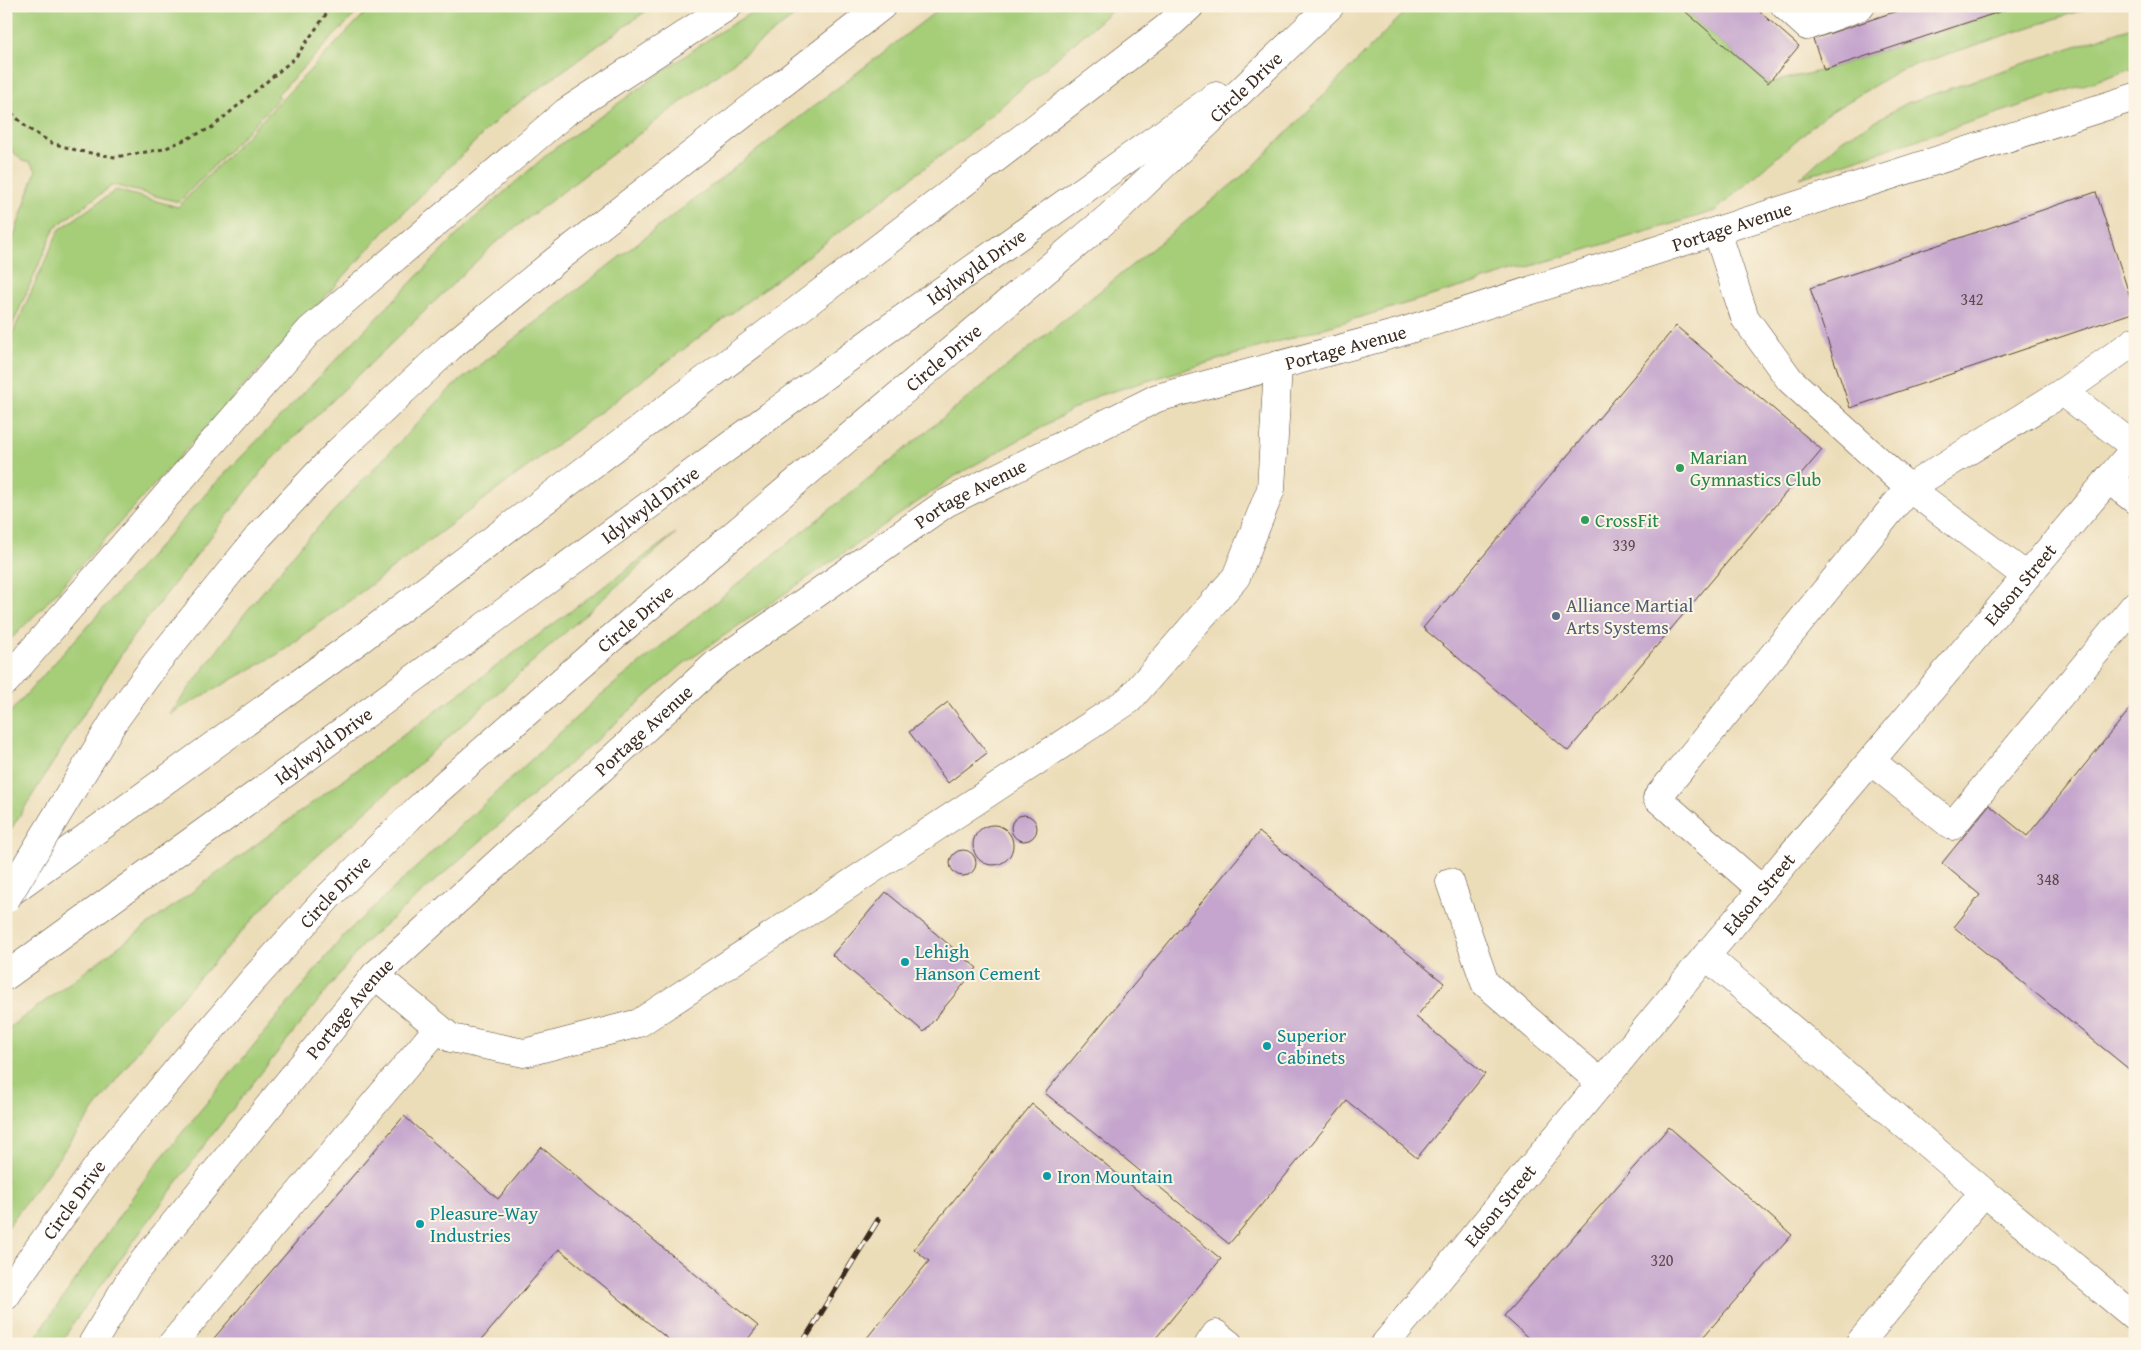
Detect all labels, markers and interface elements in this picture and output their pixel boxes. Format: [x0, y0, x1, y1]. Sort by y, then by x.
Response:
street label: Circle Drive [1202, 44, 1289, 129]
street label: Portage Avenue [1668, 194, 1796, 258]
street label: Idylwyld Drive [921, 221, 1032, 311]
house number: 342 [1960, 287, 1984, 311]
street label: Circle Drive [899, 317, 988, 398]
street label: Portage Avenue [1282, 317, 1410, 377]
place label: Marian Gymnastics Club [1690, 443, 1822, 493]
street label: Portage Avenue [908, 451, 1031, 535]
street label: Idylwyld Drive [595, 459, 705, 550]
marker: Marian Gymnastics Club [1674, 462, 1686, 474]
place label: CrossFit [1595, 506, 1659, 534]
marker: CrossFit [1579, 514, 1591, 526]
house number: 339 [1612, 533, 1636, 557]
street label: Edson Street [1977, 537, 2063, 632]
street label: Circle Drive [591, 578, 679, 659]
place label: Alliance Martial Arts Systems [1566, 591, 1693, 641]
marker: Alliance Martial Arts Systems [1550, 610, 1562, 622]
street label: Portage Avenue [588, 678, 699, 782]
street label: Idylwyld Drive [268, 700, 378, 791]
street label: Edson Street [1716, 846, 1802, 941]
street label: Circle Drive [292, 849, 377, 934]
house number: 348 [2036, 867, 2060, 891]
place label: Lehigh Hanson Cement [915, 937, 1041, 987]
street label: Portage Avenue [299, 951, 400, 1065]
marker: Lehigh Hanson Cement [899, 956, 911, 968]
place label: Superior Cabinets [1277, 1021, 1347, 1071]
marker: Superior Cabinets [1261, 1040, 1273, 1052]
street label: Circle Drive [35, 1154, 112, 1245]
street label: Edson Street [1457, 1158, 1543, 1253]
place label: Iron Mountain [1057, 1162, 1173, 1190]
marker: Iron Mountain [1041, 1170, 1053, 1182]
place label: Pleasure-Way Industries [430, 1199, 539, 1249]
marker: Pleasure-Way Industries [414, 1218, 426, 1230]
house number: 320 [1650, 1248, 1674, 1272]

